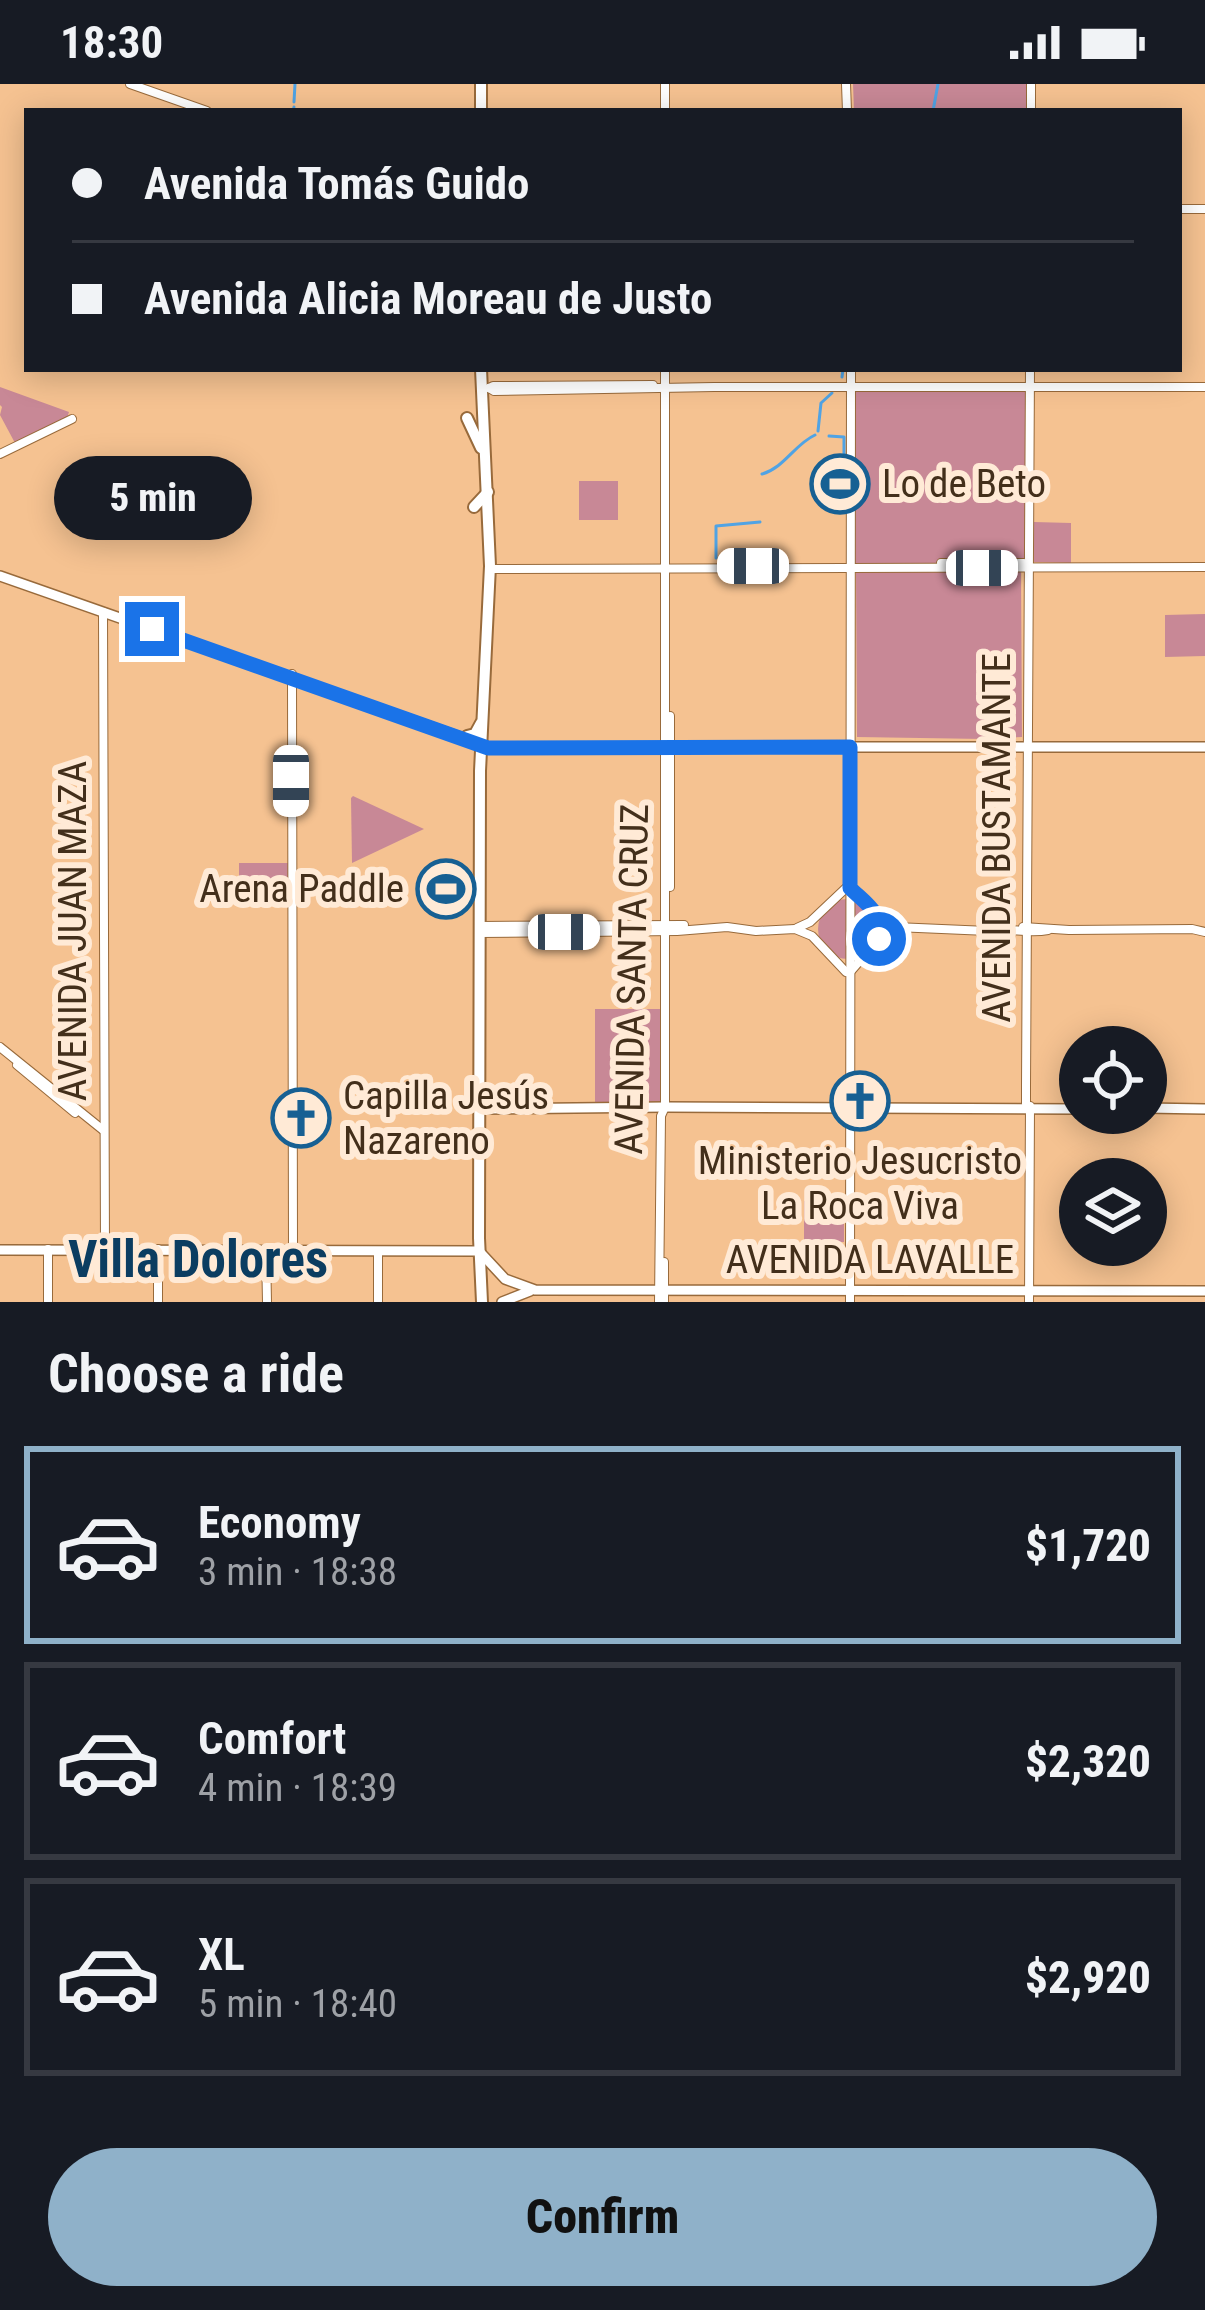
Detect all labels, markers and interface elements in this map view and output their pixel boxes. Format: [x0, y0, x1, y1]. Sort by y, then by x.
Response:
text: 18:30 [60, 16, 163, 69]
text: Avenida Tomás Guido [144, 157, 529, 210]
text: Avenida Alicia Moreau de Justo [144, 272, 712, 325]
sports icon: Lo de Beto [809, 453, 871, 515]
callout: 5 min [53, 455, 251, 539]
place label: Lo de Beto [882, 461, 1046, 507]
text: 5 min [110, 475, 196, 521]
car [717, 548, 789, 584]
car [946, 550, 1018, 586]
route end [125, 602, 179, 656]
street label: AVENIDA BUSTAMANTE [974, 653, 1020, 1023]
car [273, 745, 309, 817]
street label: AVENIDA JUAN MAZA [50, 761, 96, 1101]
street label: AVENIDA SANTA CRUZ [606, 803, 658, 1155]
sports icon: Arena Paddle [415, 858, 477, 920]
place label: Arena Paddle [199, 866, 404, 912]
route start [852, 912, 906, 966]
car [528, 914, 600, 950]
map controls [1059, 1026, 1167, 1266]
button: locate [1059, 1026, 1167, 1134]
church icon: Ministerio Jesucristo La Roca Viva [829, 1070, 891, 1132]
place label: Capilla Jesús Nazareno [343, 1073, 549, 1164]
church icon: Capilla Jesús Nazareno [270, 1087, 332, 1149]
place label: Ministerio Jesucristo La Roca Viva [698, 1138, 1022, 1229]
button: layers [1059, 1158, 1167, 1266]
district label: Villa Dolores [68, 1230, 328, 1289]
street label: AVENIDA LAVALLE [726, 1237, 1014, 1283]
text: Choose a ride [48, 1342, 344, 1405]
icon: car [54, 1491, 162, 1599]
text: Economy [198, 1496, 361, 1549]
text: $1,720 [1025, 1519, 1151, 1572]
text: 3 min · 18:38 [198, 1549, 397, 1595]
icon: car [54, 1707, 162, 1815]
text: Comfort [198, 1712, 346, 1765]
text: $2,320 [1025, 1735, 1151, 1788]
text: 4 min · 18:39 [198, 1765, 397, 1811]
icon: car [54, 1923, 162, 2031]
text: XL [198, 1928, 245, 1981]
text: $2,920 [1025, 1951, 1151, 2004]
text: 5 min · 18:40 [198, 1981, 397, 2027]
button: Confirm [48, 2148, 1157, 2286]

